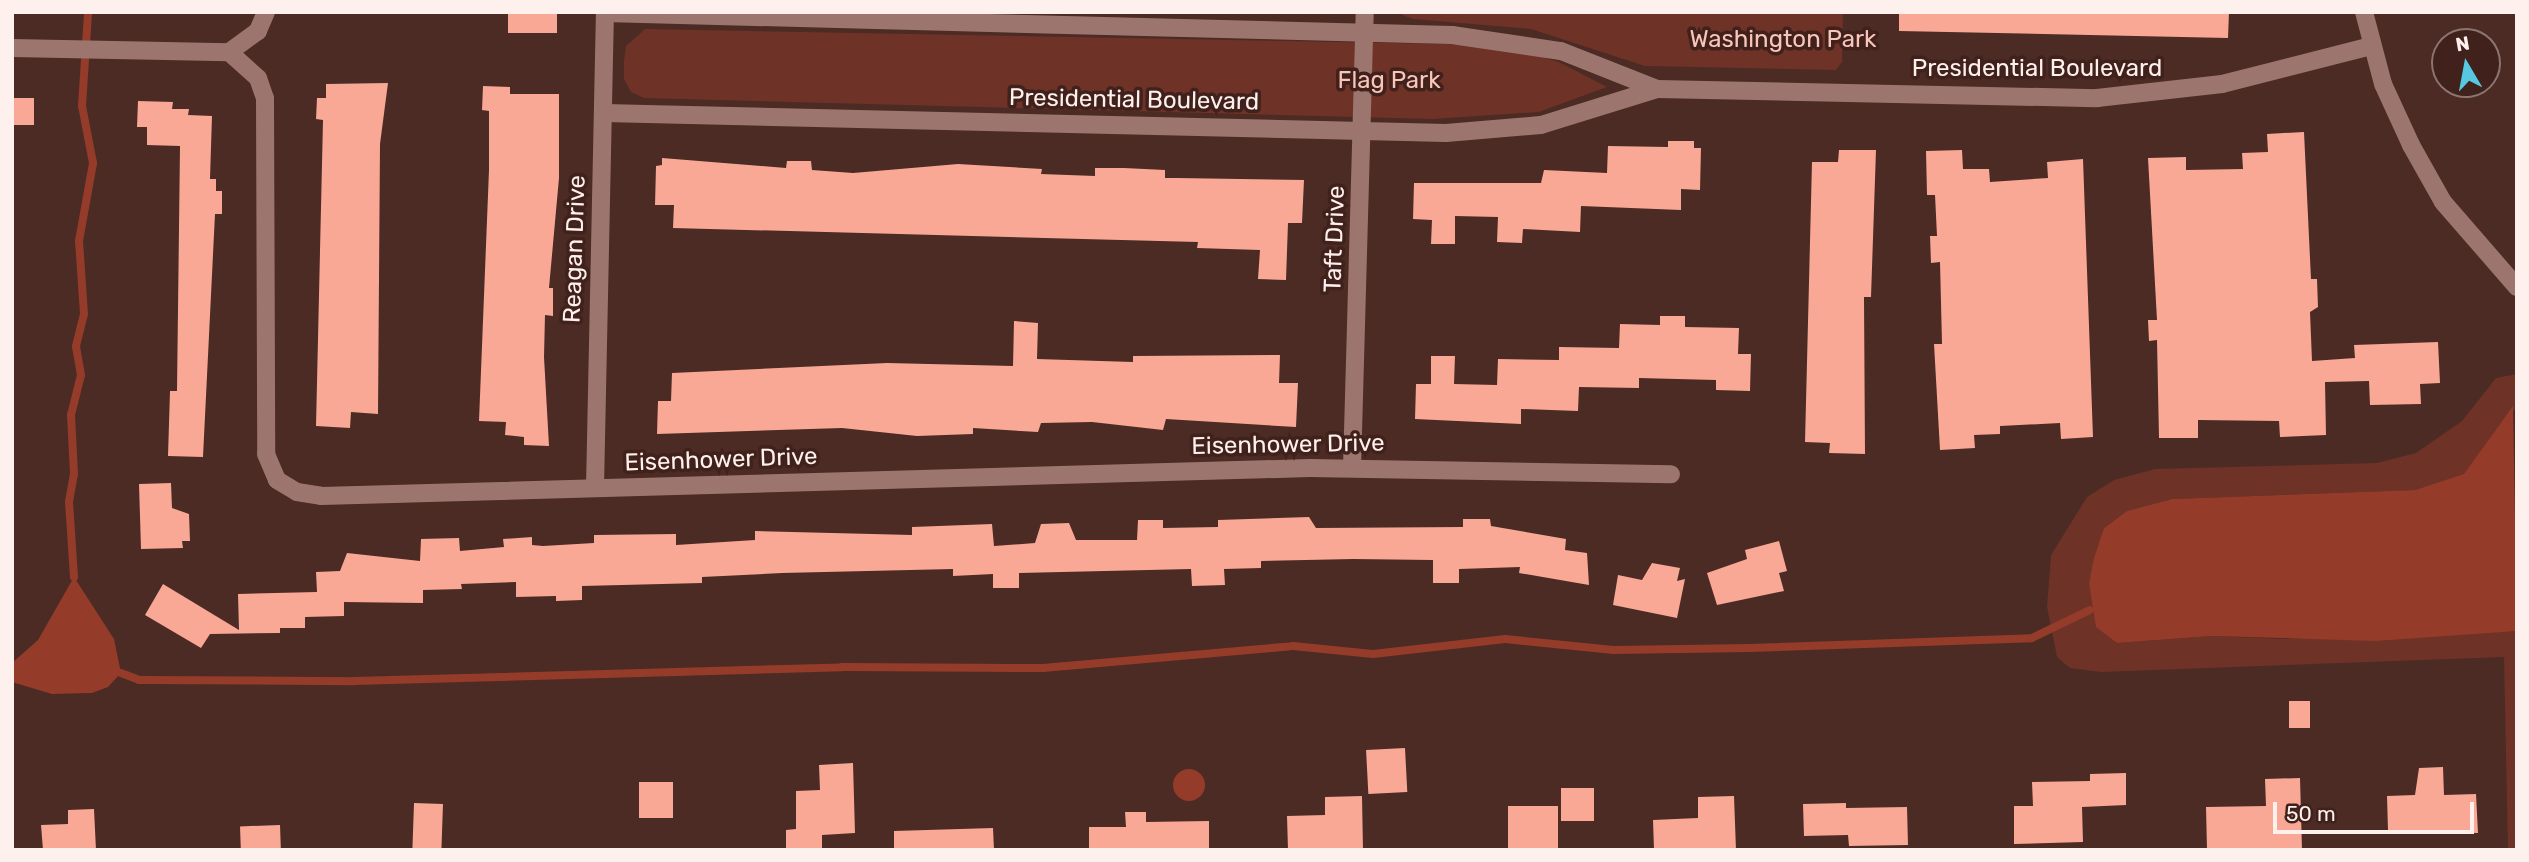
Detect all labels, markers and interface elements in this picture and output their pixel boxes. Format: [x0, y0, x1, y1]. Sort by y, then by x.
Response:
park label: Washington Park [1690, 26, 1876, 54]
north arrow [2431, 28, 2501, 98]
text: N [2454, 31, 2471, 56]
street label: Presidential Boulevard [1912, 55, 2162, 83]
park label: Flag Park [1337, 67, 1441, 95]
street label: Presidential Boulevard [1009, 83, 1259, 117]
street label: Reagan Drive [558, 175, 592, 323]
street label: Taft Drive [1319, 185, 1351, 293]
street label: Eisenhower Drive [1191, 429, 1385, 461]
street label: Eisenhower Drive [624, 442, 818, 478]
scale bar [2277, 788, 2478, 832]
text: 50 m [2286, 801, 2336, 826]

